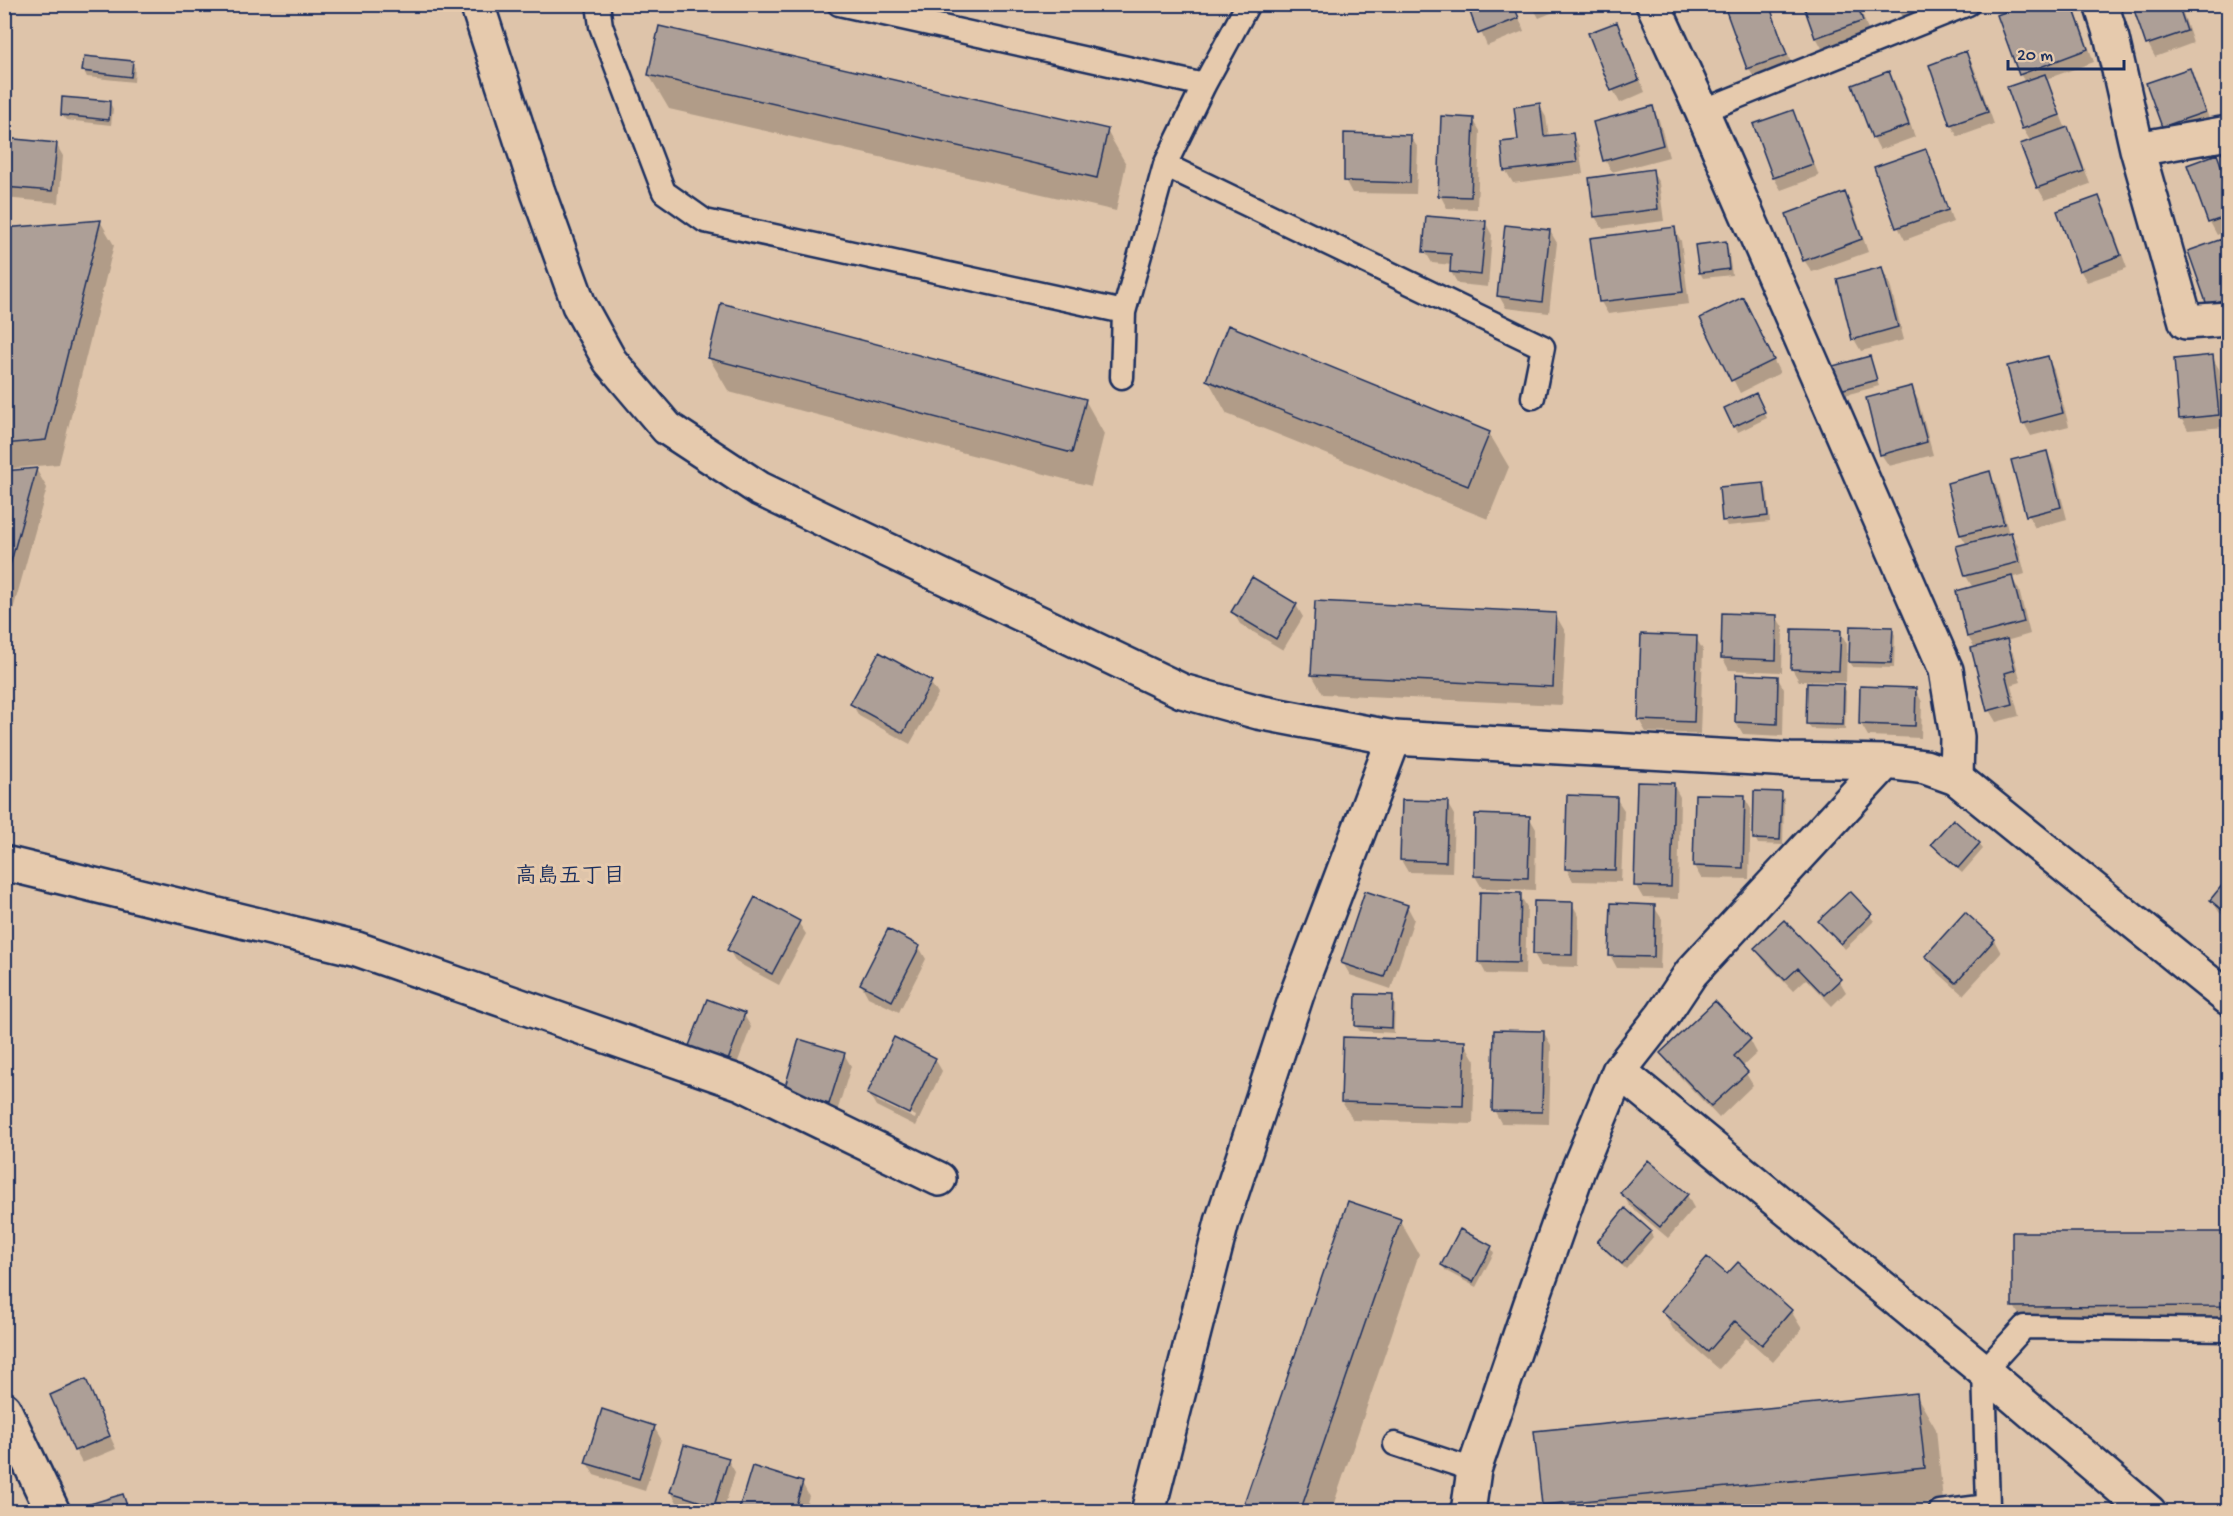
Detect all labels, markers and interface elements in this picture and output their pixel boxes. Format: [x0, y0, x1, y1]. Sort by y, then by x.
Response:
scale bar [2008, 33, 2124, 71]
text: 20 m [2017, 46, 2053, 67]
district label: 高島五丁目 [515, 864, 625, 891]

